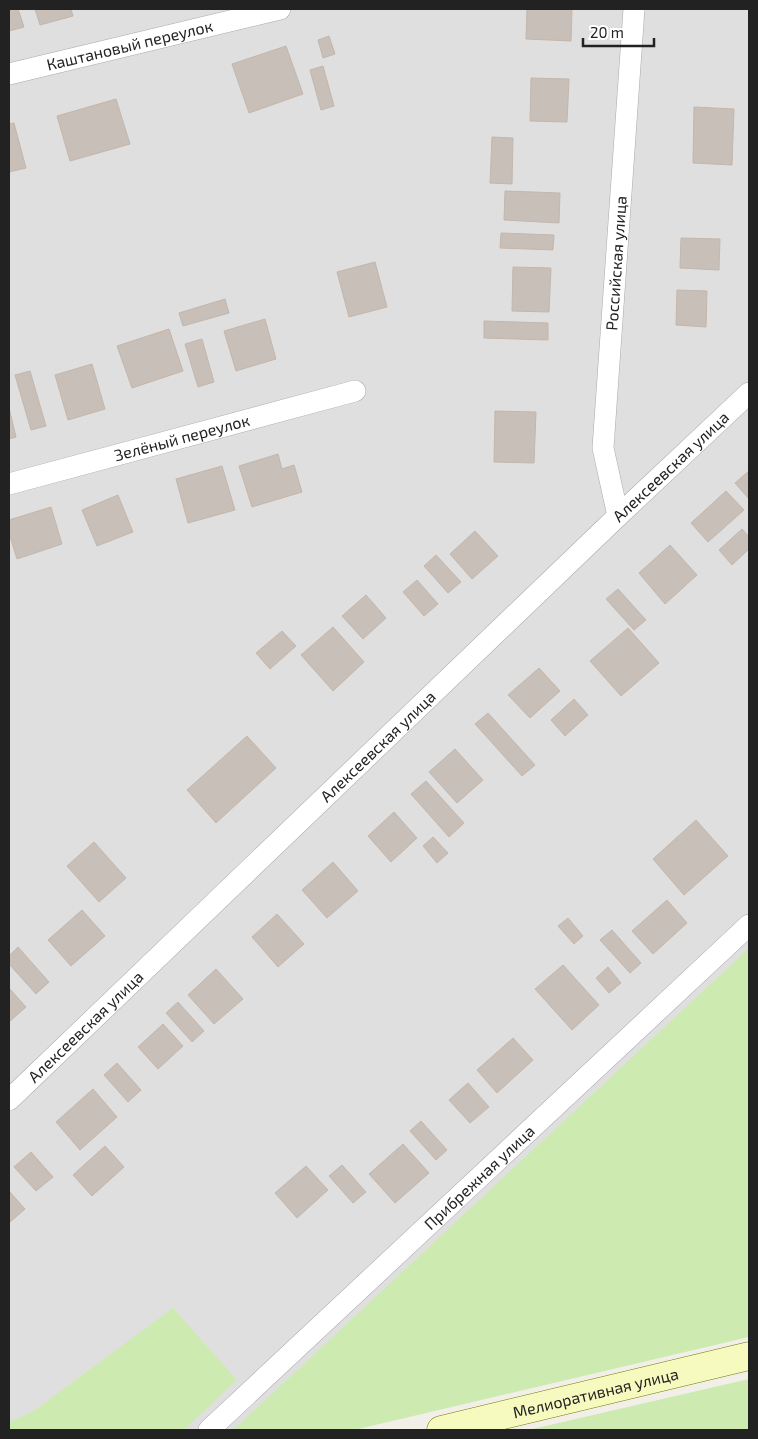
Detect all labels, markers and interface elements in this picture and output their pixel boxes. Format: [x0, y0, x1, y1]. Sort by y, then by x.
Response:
street label: Каштановый переулок [44, 15, 215, 74]
scale bar [583, 15, 654, 47]
text: 20 m [590, 23, 624, 41]
street label: Российская улица [601, 195, 630, 331]
street label: Алексеевская улица [608, 407, 732, 525]
street label: Зелёный переулок [112, 410, 252, 464]
street label: Алексеевская улица [316, 686, 439, 806]
street label: Алексеевская улица [24, 967, 147, 1086]
street label: Прибрежная улица [420, 1121, 538, 1233]
street label: Мелиоративная улица [511, 1363, 680, 1421]

